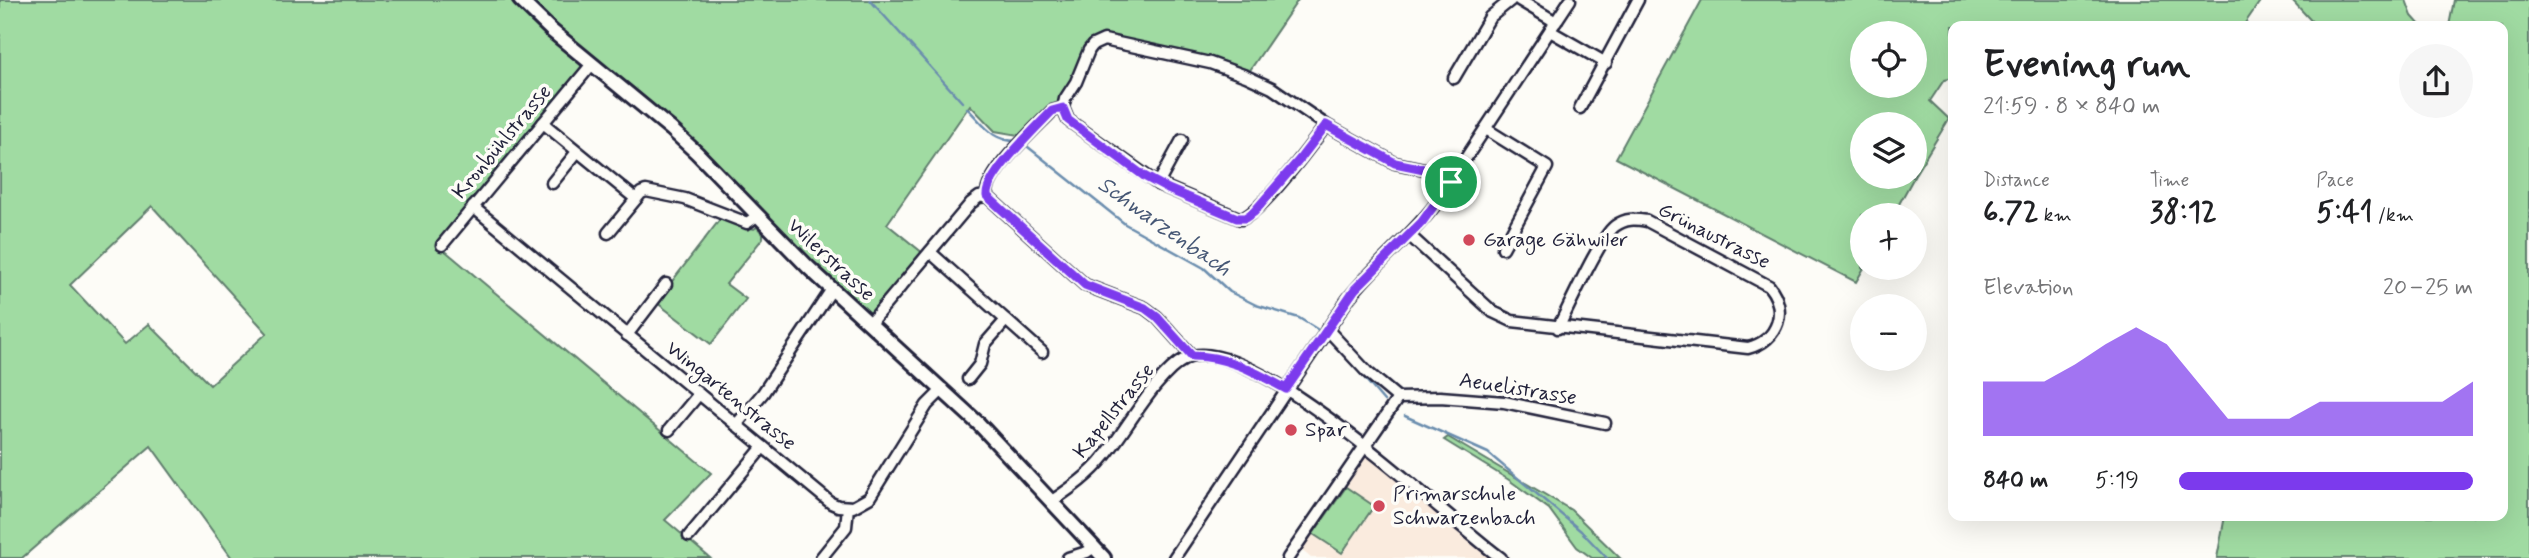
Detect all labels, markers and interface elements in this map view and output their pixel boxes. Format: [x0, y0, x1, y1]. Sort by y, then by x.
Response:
map controls [1850, 21, 1927, 371]
button: locate [1850, 21, 1927, 98]
text: Evening run [1983, 41, 2190, 90]
button: share [2399, 44, 2473, 118]
street label: Kronbühlstrasse [446, 79, 558, 205]
text: 21:59 · 8 × 840 m [1983, 92, 2160, 122]
button: layers [1850, 112, 1927, 189]
pin [1421, 152, 1481, 212]
icon: arrive [1432, 163, 1470, 201]
text: Distance [1983, 168, 2050, 193]
text: Time [2150, 168, 2189, 193]
text: Pace [2316, 168, 2354, 193]
water label: Schwarzenbach [1091, 170, 1237, 284]
text: 6.72 [1983, 193, 2039, 232]
text: 38:12 [2150, 193, 2217, 232]
text: 5:41 [2316, 193, 2373, 232]
street label: Grünaustrasse [1653, 196, 1775, 276]
button: + [1850, 203, 1927, 280]
text: km [2039, 203, 2072, 228]
text: /km [2373, 203, 2414, 228]
street label: Wilerstrasse [781, 212, 881, 308]
place label: Garage Gähwiler [1483, 226, 1628, 255]
marker: Garage Gähwiler [1461, 232, 1477, 248]
text: Elevation [1983, 273, 2074, 303]
text: 20–25 m [2383, 273, 2473, 303]
button: − [1850, 294, 1927, 371]
street label: Wingartenstrasse [659, 335, 802, 458]
street label: Kapellstrasse [1067, 358, 1161, 464]
street label: Aeuelistrasse [1457, 366, 1579, 412]
place label: Spar [1305, 416, 1347, 444]
marker: Spar [1283, 422, 1299, 438]
text: 840 m [1983, 466, 2048, 496]
text: 5:19 [2095, 466, 2139, 496]
place label: Primarschule Schwarzenbach [1393, 480, 1536, 532]
marker: Primarschule Schwarzenbach [1371, 498, 1387, 514]

